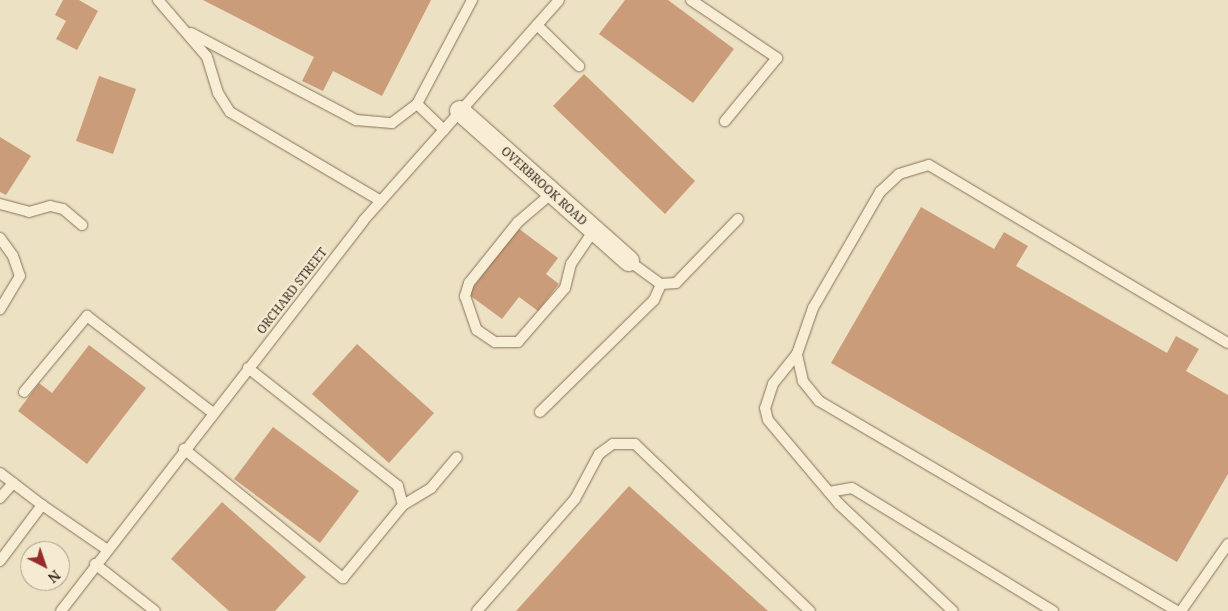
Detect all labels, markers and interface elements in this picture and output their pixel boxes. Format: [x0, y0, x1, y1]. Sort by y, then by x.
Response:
street label: OVERBROOK ROAD [498, 144, 590, 228]
street label: ORCHARD STREET [254, 245, 330, 337]
north arrow [20, 541, 70, 591]
text: N [44, 566, 65, 588]

